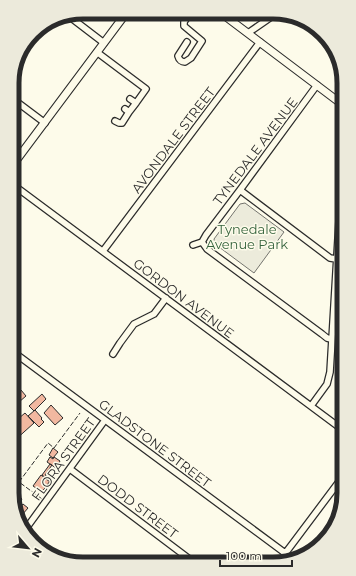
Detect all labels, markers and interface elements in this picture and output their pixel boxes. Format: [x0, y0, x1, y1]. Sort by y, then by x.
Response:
street label: AVONDALE STREET [128, 83, 218, 196]
street label: TYNEDALE AVENUE [209, 94, 301, 208]
park label: Tynedale Avenue Park [206, 221, 288, 252]
street label: GORDON AVENUE [130, 255, 238, 341]
street label: GLADSTONE STREET [96, 396, 215, 491]
street label: FLORA STREET [28, 414, 99, 503]
street label: DODD STREET [95, 471, 182, 542]
north arrow [8, 528, 48, 568]
scale bar [220, 542, 292, 568]
text: N [29, 545, 45, 560]
text: 100 m [226, 548, 262, 563]

